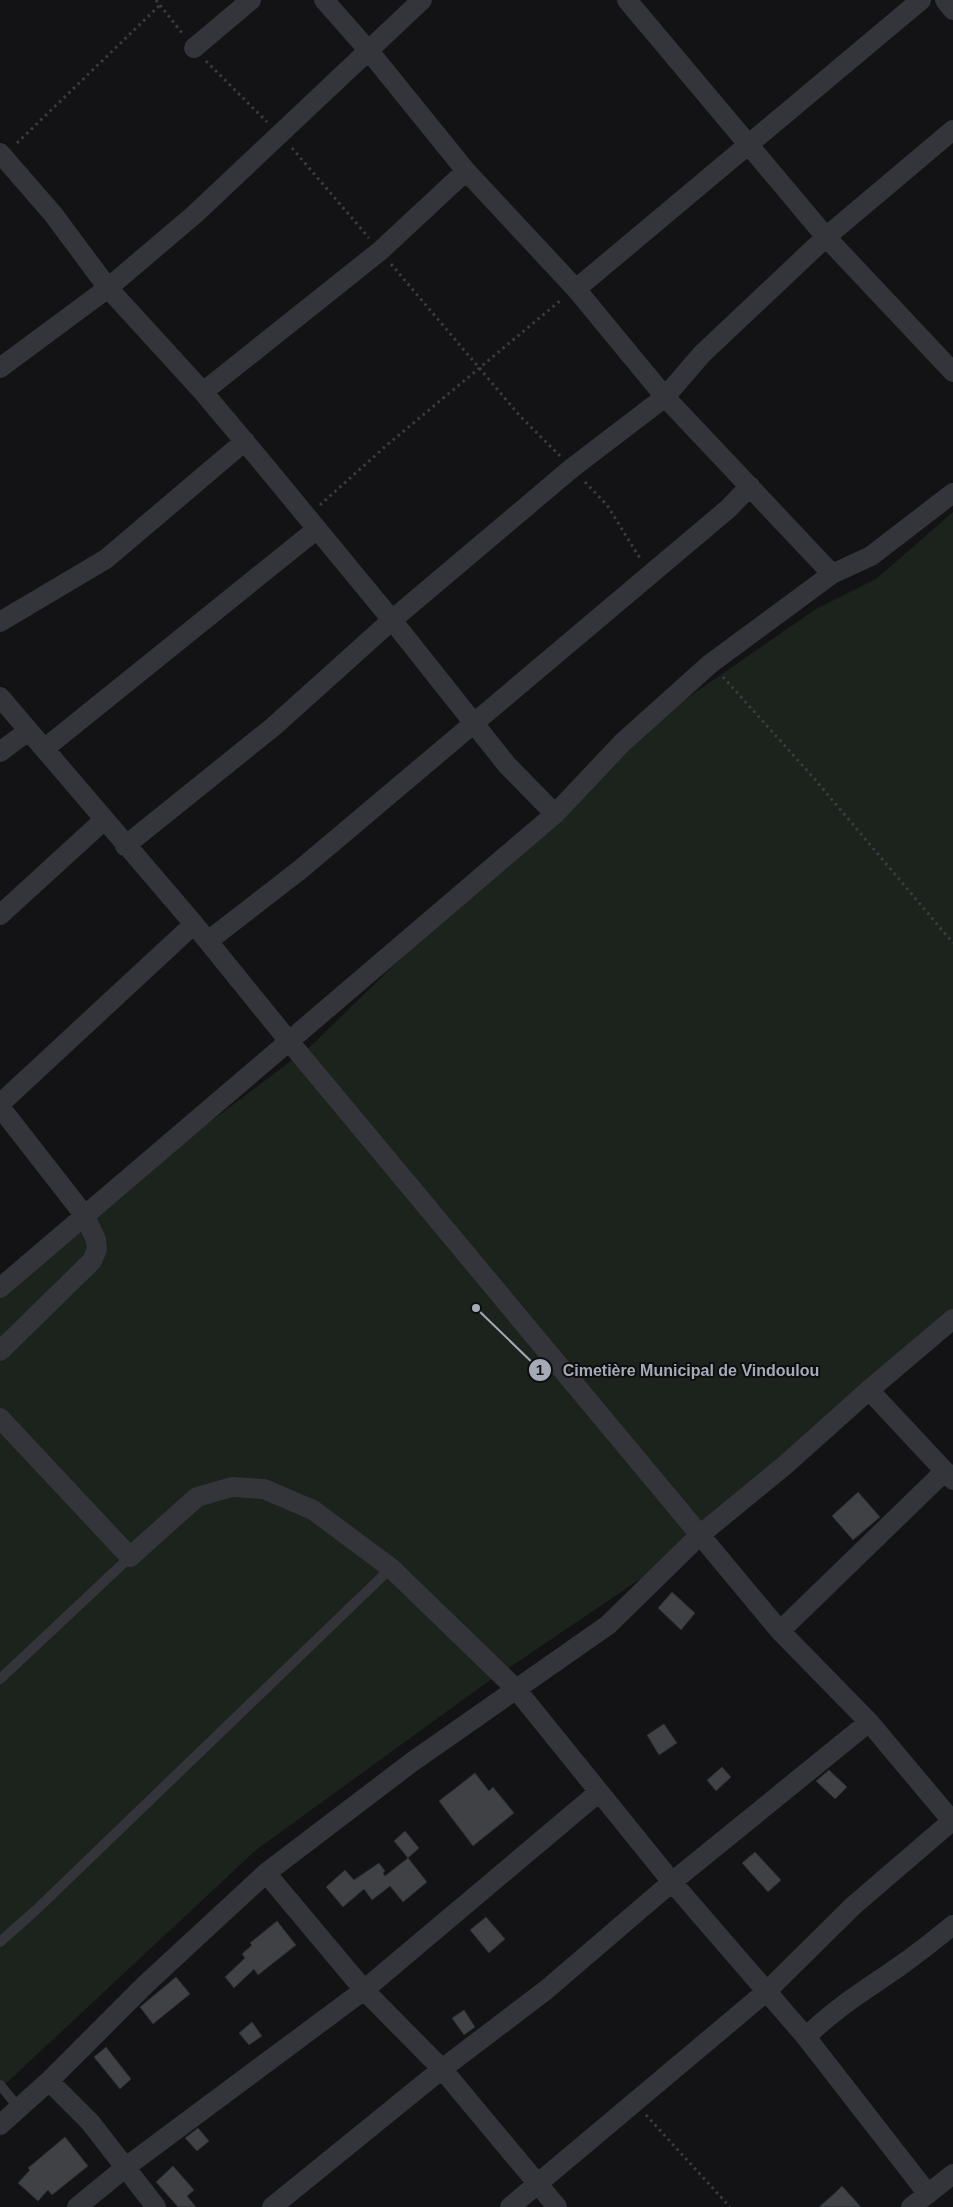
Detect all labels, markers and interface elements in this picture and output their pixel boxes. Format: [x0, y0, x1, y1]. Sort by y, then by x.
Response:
callout: Cimetière Municipal de Vindoulou [528, 1354, 830, 1385]
text: 1 [536, 1361, 544, 1378]
text: Cimetière Municipal de Vindoulou [563, 1362, 819, 1379]

